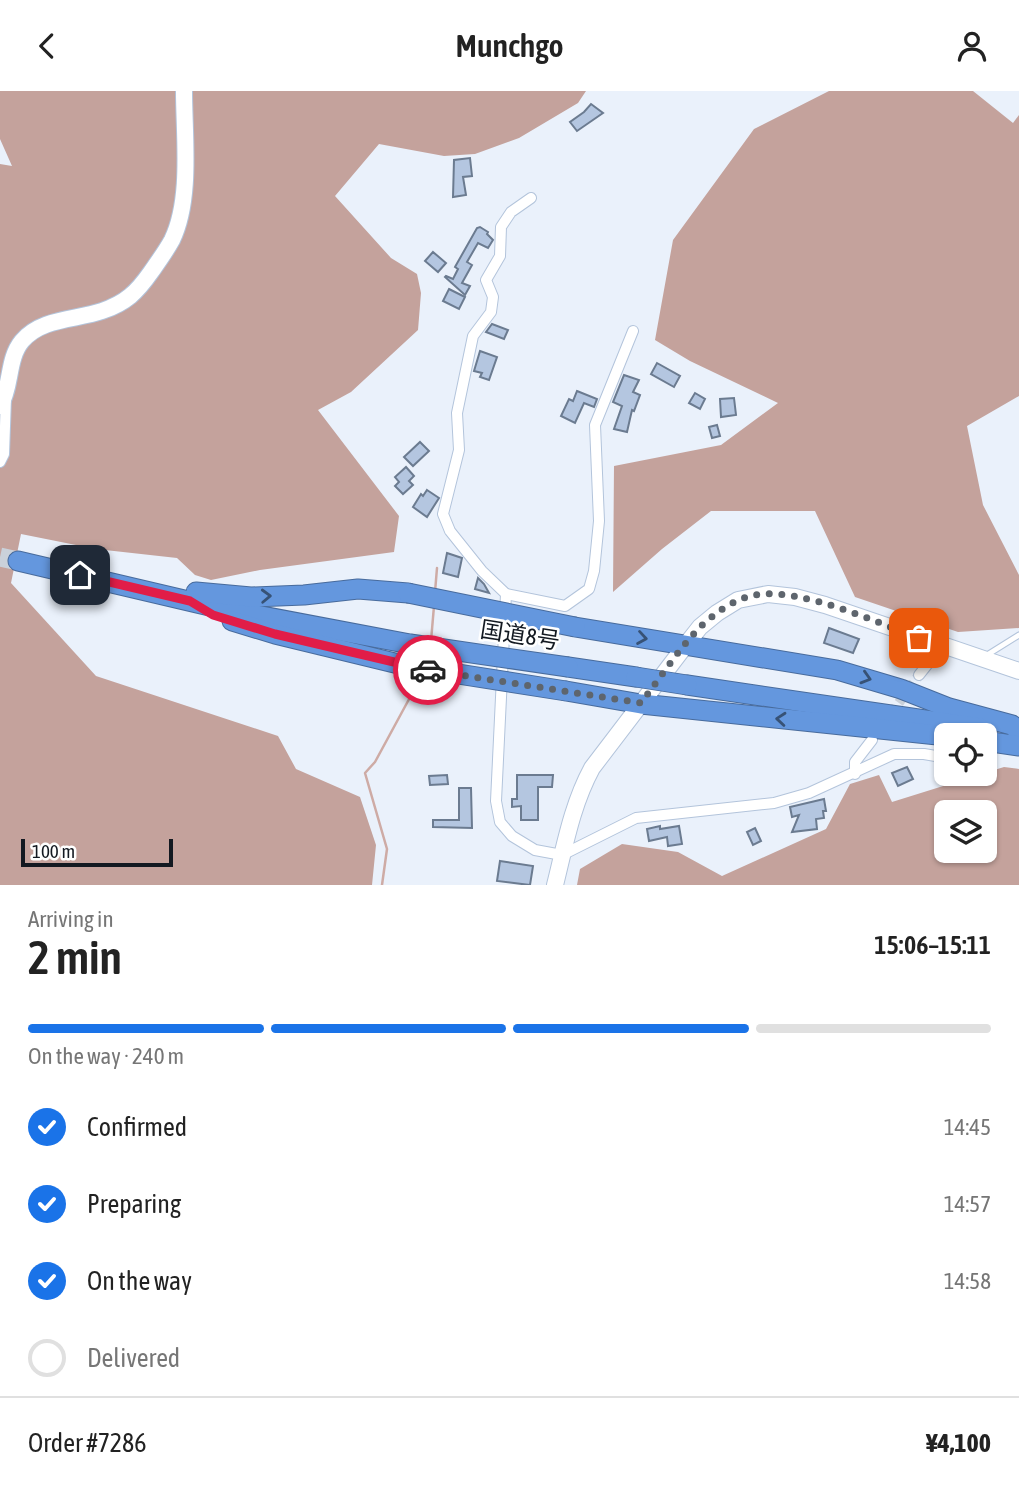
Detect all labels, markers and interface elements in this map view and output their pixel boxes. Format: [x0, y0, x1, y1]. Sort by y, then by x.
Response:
icon: back [28, 27, 66, 65]
text: Munchgo [456, 27, 563, 64]
icon: person [953, 27, 991, 65]
pin [50, 545, 110, 605]
icon: home [61, 556, 99, 594]
one-way arrow [261, 589, 272, 604]
pin [889, 608, 949, 668]
street label: 国道8号 [479, 616, 561, 654]
icon: bag [900, 619, 938, 657]
one-way arrow [636, 630, 648, 645]
courier [393, 635, 463, 705]
icon: car [409, 651, 447, 689]
one-way arrow [859, 670, 871, 685]
one-way arrow [776, 712, 787, 727]
map controls [934, 723, 997, 863]
button: locate [934, 723, 997, 786]
button: layers [934, 800, 997, 863]
scale bar [21, 836, 173, 868]
text: 100 m [32, 840, 75, 862]
text: Arriving in [28, 906, 114, 932]
text: 15:06–15:11 [874, 930, 991, 960]
text: 2 min [28, 931, 122, 984]
text: On the way · 240 m [28, 1043, 184, 1069]
icon: check [28, 1108, 66, 1146]
text: Confirmed [87, 1112, 187, 1142]
text: 14:45 [944, 1114, 991, 1140]
icon: check [28, 1185, 66, 1223]
text: Preparing [87, 1189, 181, 1219]
text: 14:57 [944, 1191, 991, 1217]
icon: check [28, 1262, 66, 1300]
text: On the way [87, 1266, 192, 1296]
text: 14:58 [944, 1268, 991, 1294]
text: Delivered [87, 1343, 180, 1373]
text: Order #7286 [28, 1428, 147, 1458]
text: ¥4,100 [926, 1428, 991, 1458]

